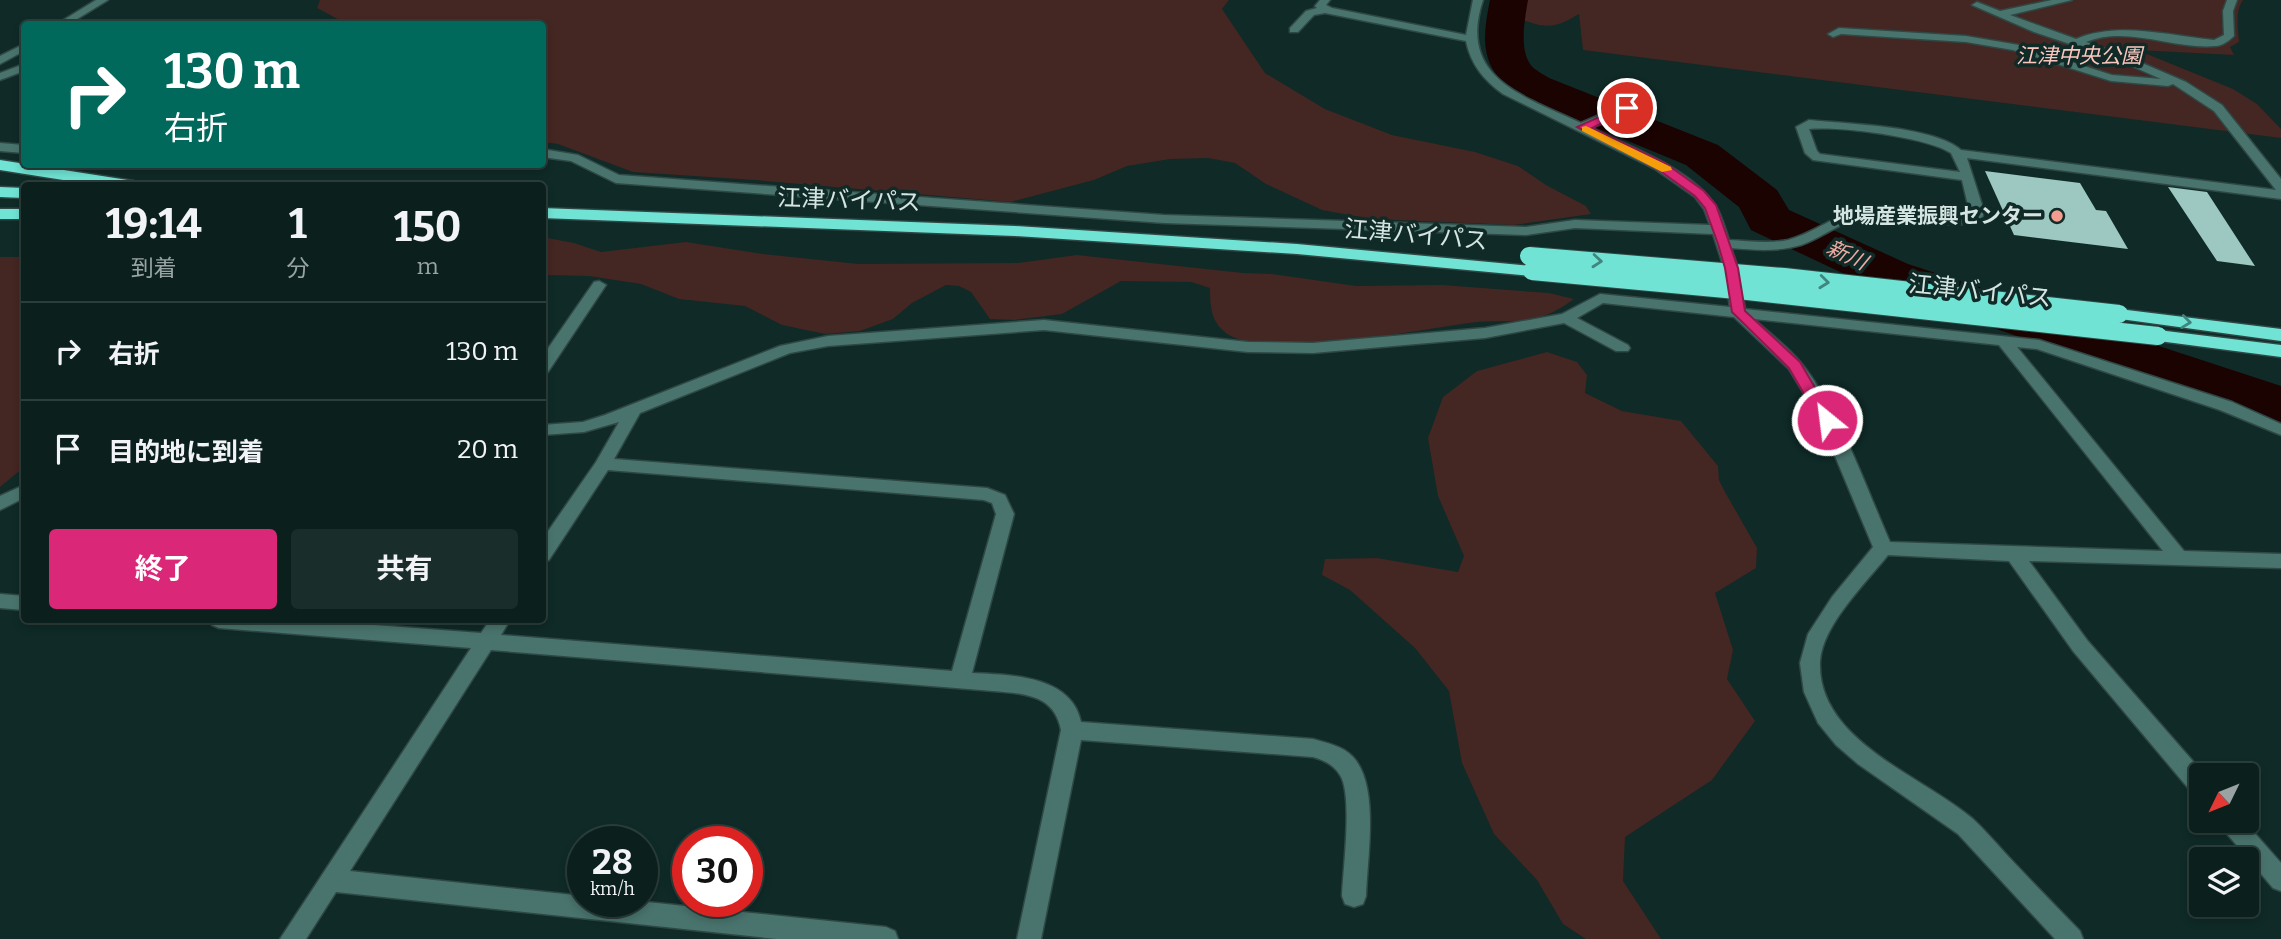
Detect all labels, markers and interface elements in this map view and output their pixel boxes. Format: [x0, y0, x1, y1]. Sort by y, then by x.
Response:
text: 130 m [164, 42, 300, 101]
park label: 江津中央公園 [2016, 43, 2145, 69]
icon: right [49, 49, 140, 140]
pin [1597, 78, 1657, 138]
icon: arrive [1608, 89, 1646, 127]
text: 右折 [164, 109, 228, 147]
street label: 江津バイパス [777, 184, 921, 216]
text: 19:14 [105, 199, 202, 249]
text: 1 [289, 199, 307, 249]
text: 150 [394, 202, 462, 252]
place label: 地場産業振興センター [1833, 203, 2043, 229]
marker: 地場産業振興センター [2049, 208, 2065, 224]
street label: 江津バイパス [1343, 215, 1489, 255]
water label: 新川 [1822, 234, 1873, 277]
text: m [417, 252, 439, 280]
one-way arrow [1592, 253, 1603, 268]
text: 到着 [131, 254, 177, 282]
text: 分 [286, 254, 309, 282]
street label: 江津バイパス [1907, 270, 2053, 312]
one-way arrow [1818, 274, 1830, 289]
one-way arrow [2181, 315, 2192, 330]
icon: right [49, 332, 87, 370]
text: 130 m [446, 336, 518, 367]
text: 右折 [108, 339, 160, 370]
position arrow [1790, 383, 1864, 457]
icon: arrive [49, 430, 87, 468]
text: 20 m [457, 434, 518, 465]
text: 目的地に到着 [108, 437, 264, 468]
button: 終了 [49, 529, 277, 609]
button: 共有 [291, 529, 518, 609]
north arrow [2189, 763, 2259, 833]
map controls [2189, 763, 2259, 917]
speed limit sign: 30 [672, 826, 763, 917]
text: 28 [592, 841, 633, 883]
button: layers [2189, 847, 2259, 917]
text: km/h [590, 878, 635, 900]

